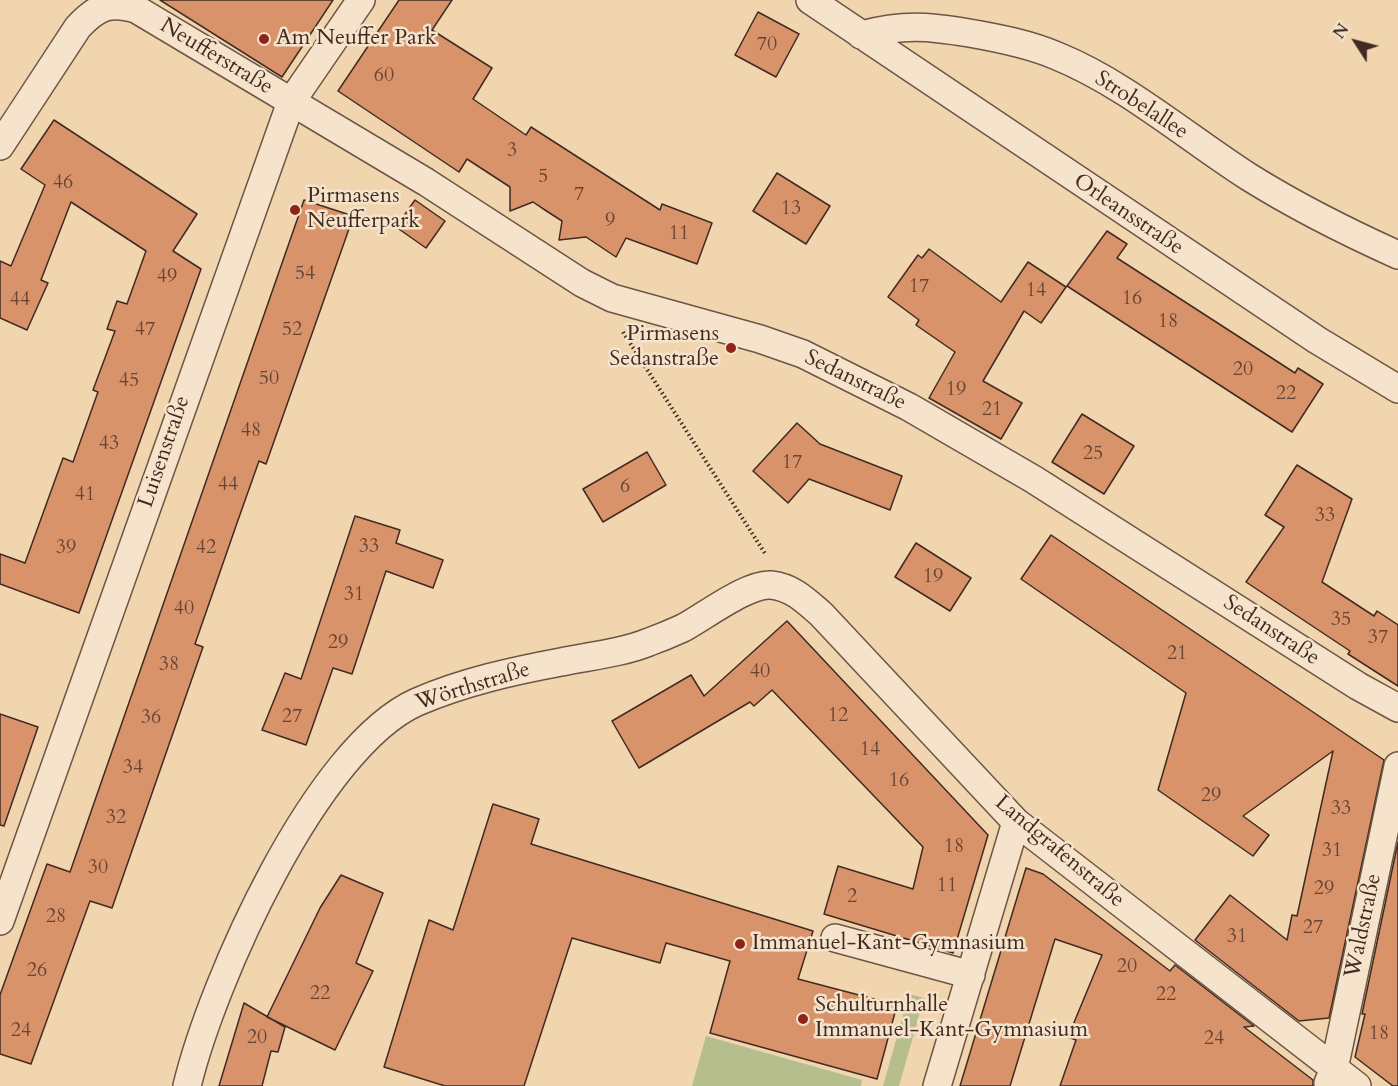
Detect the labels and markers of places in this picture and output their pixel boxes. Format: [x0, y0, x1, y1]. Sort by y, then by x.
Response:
place label: Am Neuffer Park [276, 26, 436, 52]
marker: Am Neuffer Park [257, 32, 271, 46]
place label: Pirmasens Neufferpark [307, 184, 420, 236]
marker: Pirmasens Neufferpark [288, 203, 302, 217]
place label: Pirmasens Sedanstraße [609, 322, 719, 374]
marker: Pirmasens Sedanstraße [724, 341, 738, 355]
place label: Immanuel-Kant-Gymnasium [752, 931, 1025, 957]
marker: Immanuel-Kant-Gymnasium [733, 937, 747, 951]
place label: Schulturnhalle Immanuel-Kant-Gymnasium [815, 993, 1088, 1044]
marker: Schulturnhalle Immanuel-Kant-Gymnasium [796, 1012, 810, 1026]

